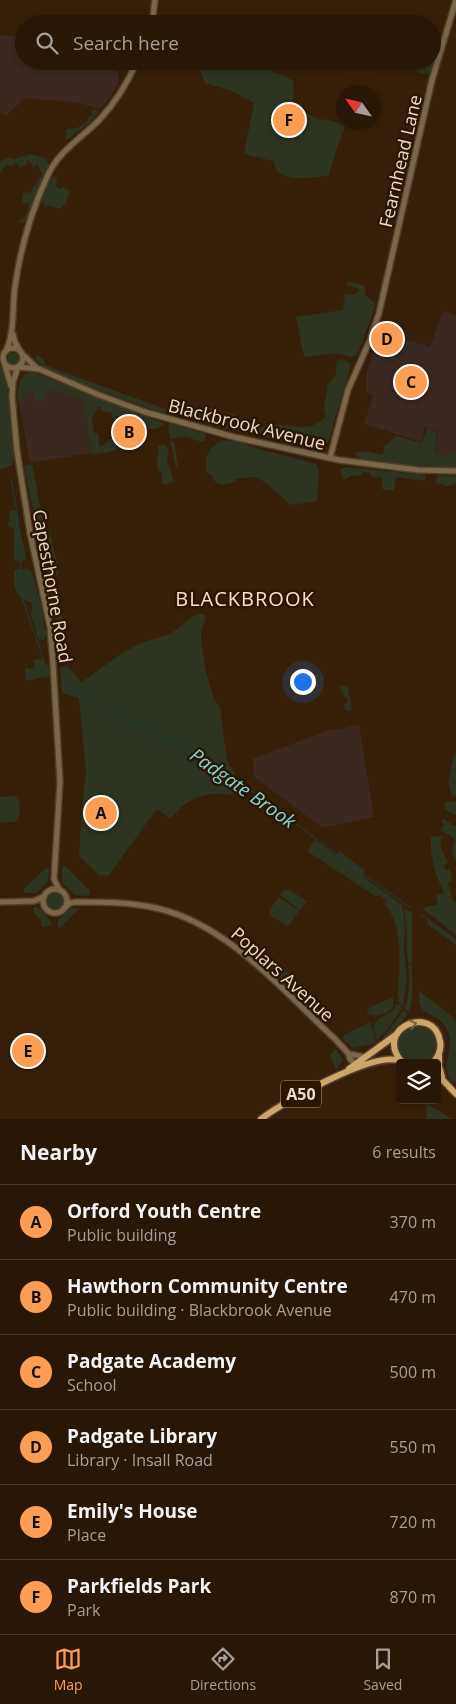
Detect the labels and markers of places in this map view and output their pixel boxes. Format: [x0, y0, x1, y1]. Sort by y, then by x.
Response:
pin: F [273, 101, 305, 139]
pin: D [371, 320, 403, 358]
pin: C [395, 363, 427, 401]
pin: B [113, 413, 145, 451]
pin: A [85, 794, 117, 832]
pin: E [12, 1032, 44, 1070]

